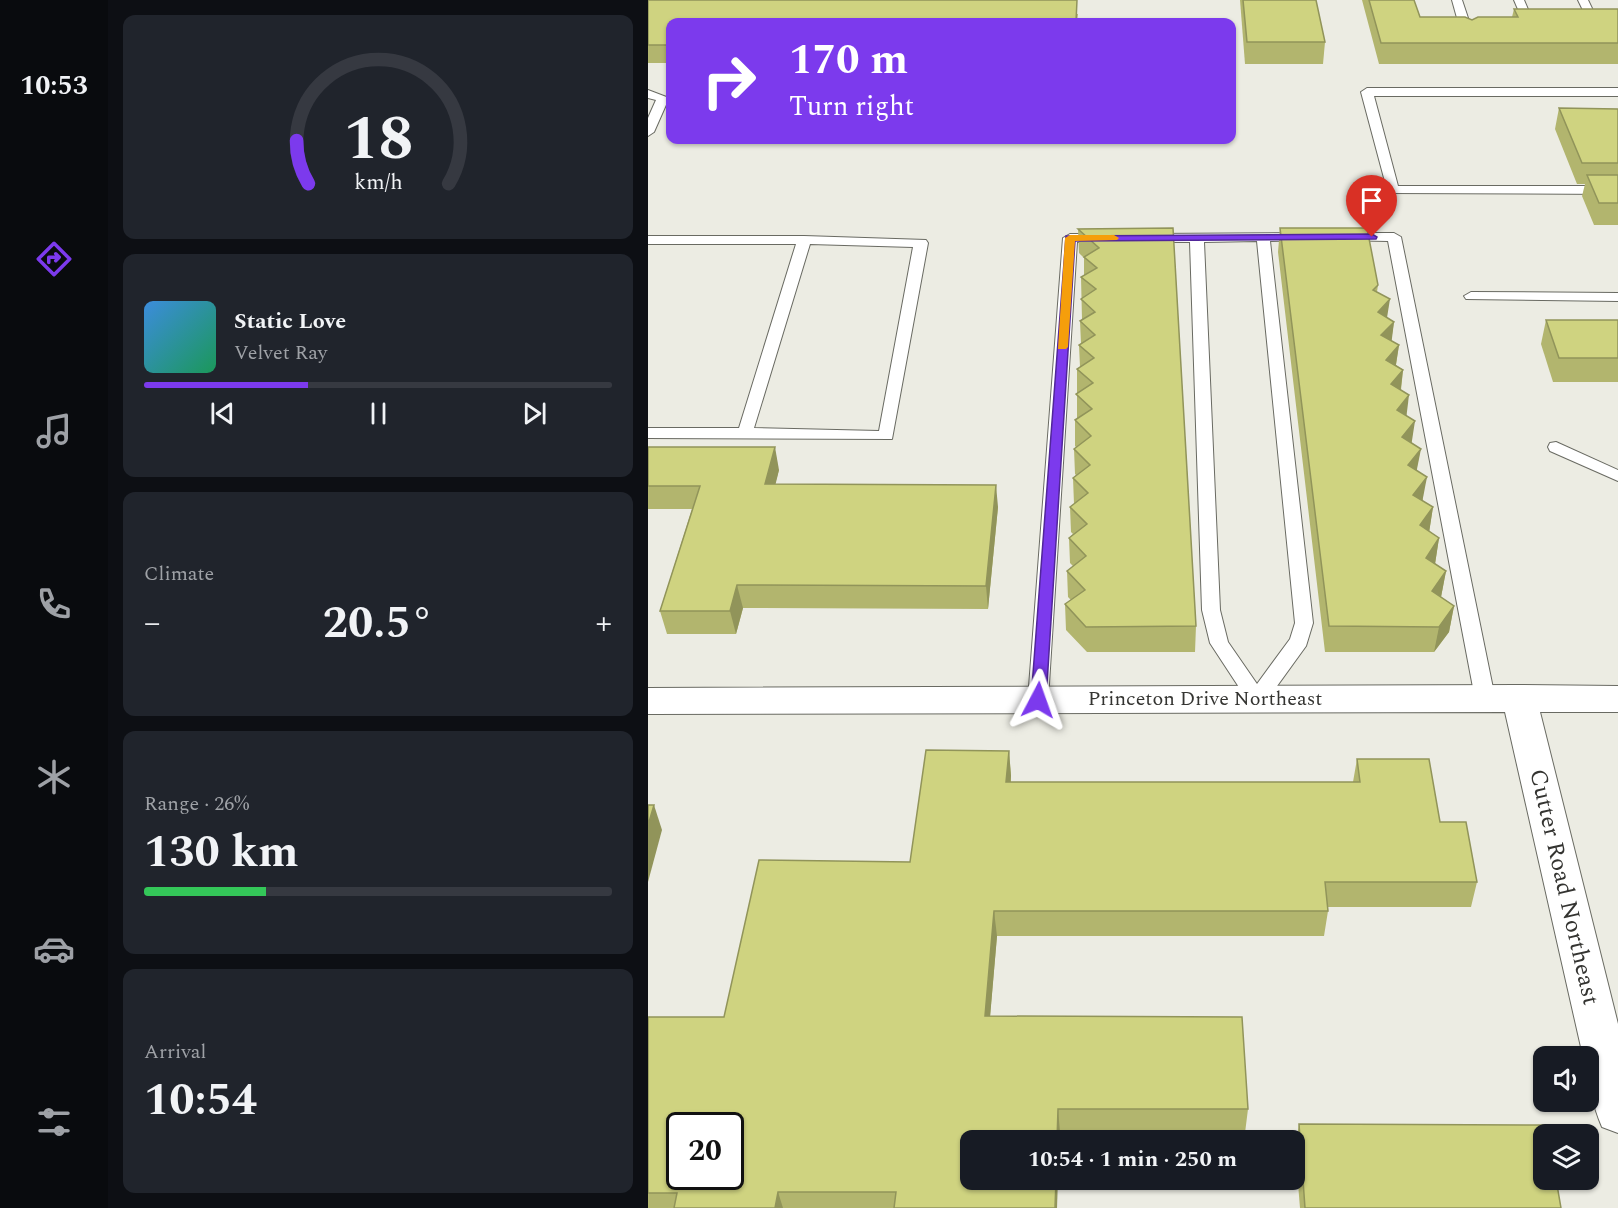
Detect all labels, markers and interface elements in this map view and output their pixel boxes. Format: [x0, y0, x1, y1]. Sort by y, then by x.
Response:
text: 170 m [789, 29, 908, 92]
icon: right [690, 42, 768, 120]
text: 10:53 [20, 65, 88, 107]
text: Turn right [789, 86, 914, 128]
text: 18 [343, 92, 413, 187]
text: km/h [354, 166, 402, 199]
pin [1346, 175, 1397, 237]
icon: arrive [1355, 184, 1388, 217]
icon: directions [33, 238, 75, 280]
text: Static Love [234, 305, 346, 338]
text: Velvet Ray [234, 338, 327, 368]
icon: previous [206, 397, 239, 430]
icon: pause [362, 397, 395, 430]
icon: next [518, 397, 551, 430]
icon: music [33, 410, 75, 452]
text: Climate [144, 559, 214, 589]
icon: phone [33, 583, 75, 625]
text: 20.5° [323, 589, 433, 658]
text: − [144, 598, 161, 648]
text: + [595, 598, 612, 648]
position arrow [1006, 668, 1070, 732]
street label: Princeton Drive Northeast [1088, 684, 1322, 714]
icon: climate [33, 756, 75, 798]
street label: Cutter Road Northeast [1519, 765, 1609, 1009]
text: Range · 26% [144, 789, 249, 819]
text: 130 km [144, 818, 299, 887]
icon: car [33, 928, 75, 970]
text: Arrival [144, 1037, 206, 1067]
map controls [1533, 1046, 1599, 1190]
button: sound [1533, 1046, 1599, 1112]
text: 10:54 [144, 1066, 257, 1135]
icon: filters [33, 1101, 75, 1143]
speed limit sign: 20 [666, 1112, 744, 1190]
button: layers [1533, 1124, 1599, 1190]
text: 10:54 · 1 min · 250 m [1028, 1143, 1237, 1176]

